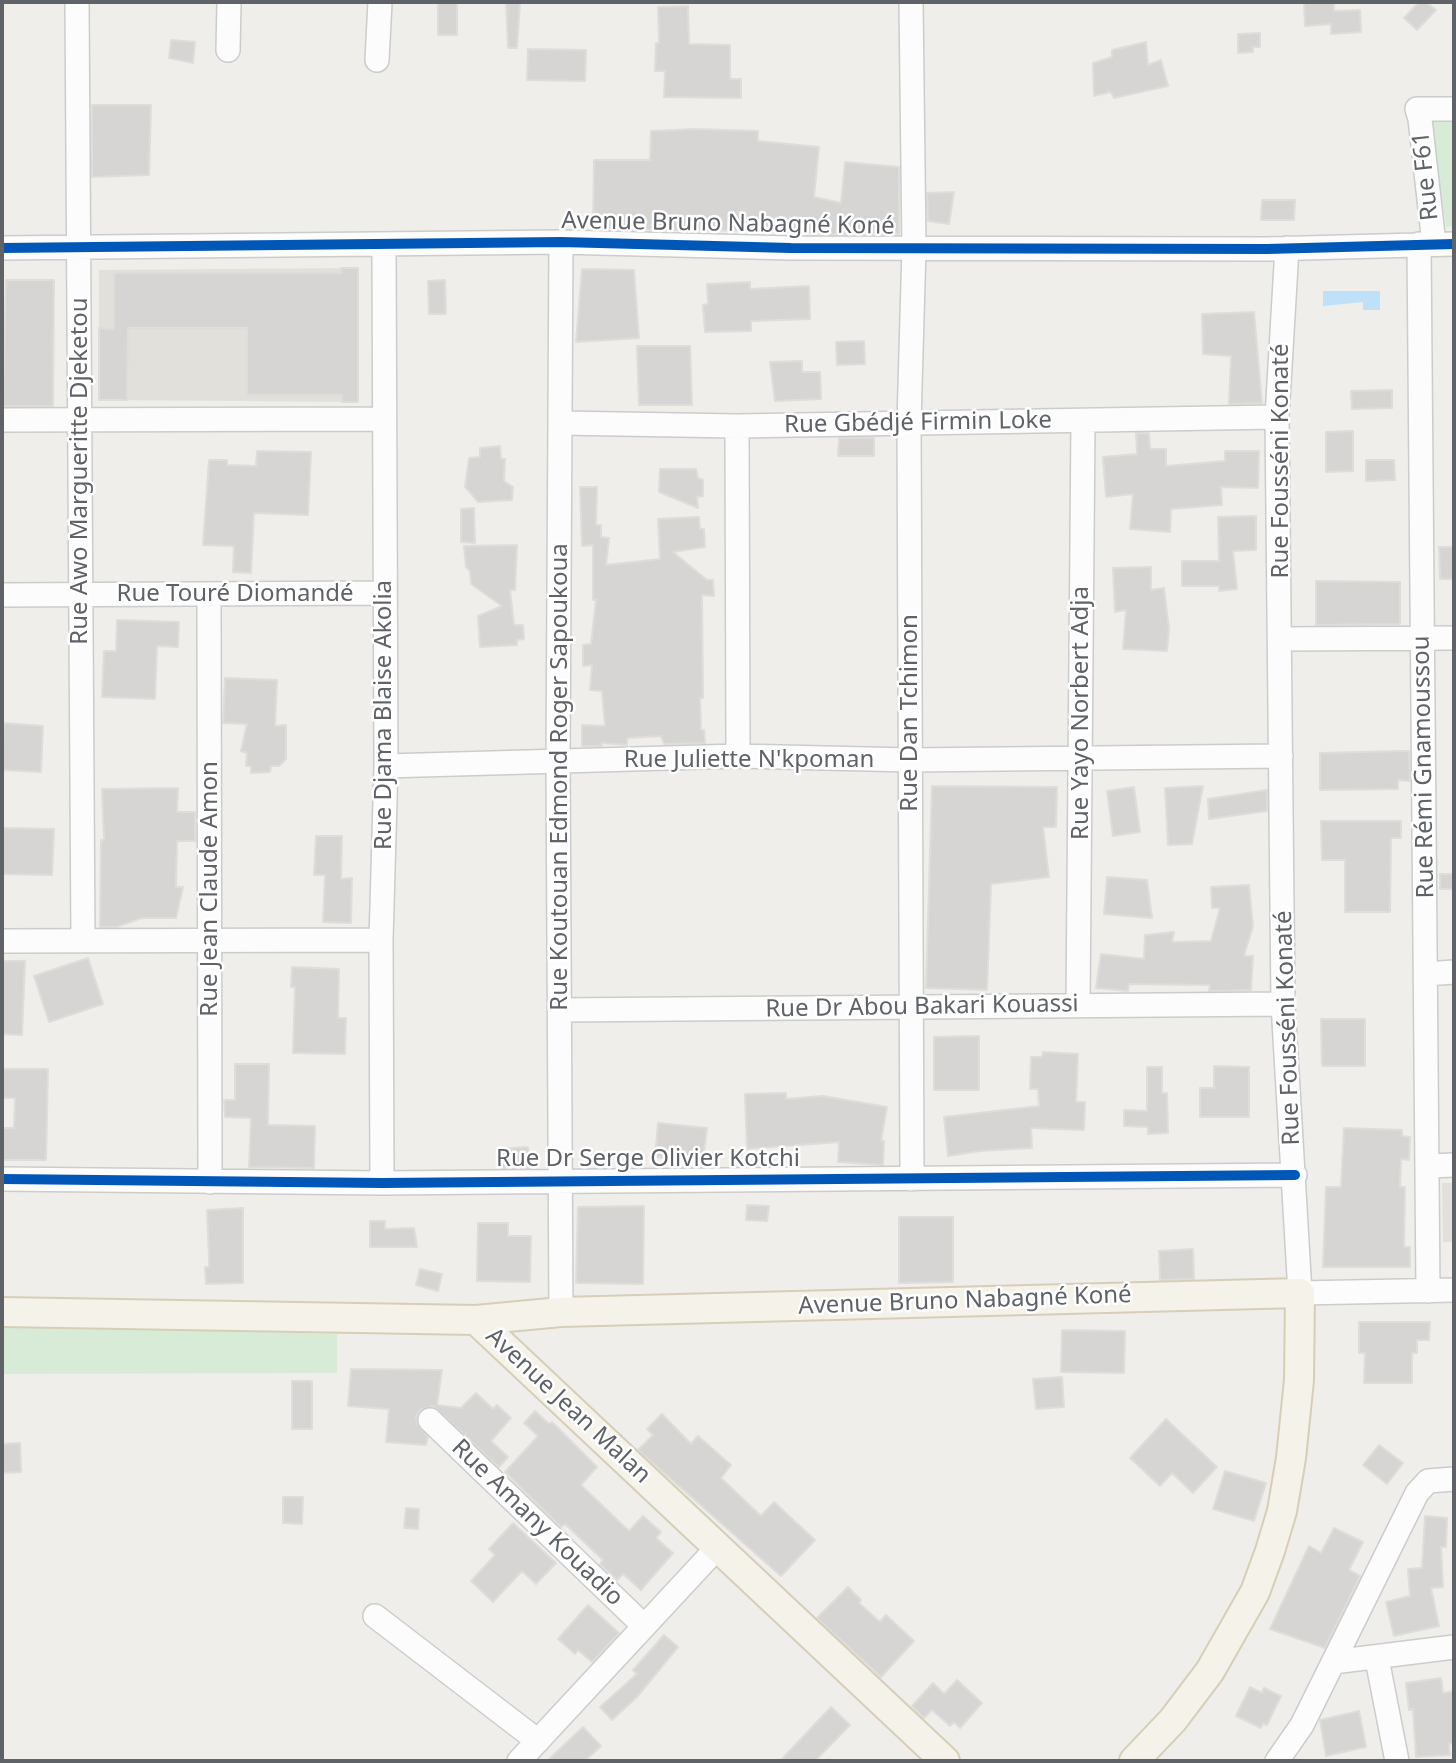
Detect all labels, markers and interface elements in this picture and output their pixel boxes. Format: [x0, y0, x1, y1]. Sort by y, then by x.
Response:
street label: Rue F61 [1407, 130, 1445, 222]
street label: Avenue Bruno Nabagné Koné [561, 207, 895, 241]
street label: Rue Awo Margueritte Djeketou [66, 297, 94, 645]
street label: Rue Fousséni Konaté [1267, 343, 1295, 579]
street label: Rue Gbédjé Firmin Loke [784, 406, 1052, 440]
street label: Rue Koutouan Edmond Roger Sapoukoua [546, 543, 574, 1011]
street label: Rue Touré Diomandé [116, 580, 354, 608]
street label: Rue Djama Blaise Akolia [370, 580, 398, 850]
street label: Rue Yayo Norbert Adja [1067, 586, 1095, 840]
street label: Rue Dan Tchimon [896, 614, 924, 812]
street label: Rue Rémi Gnamoussou [1407, 635, 1441, 899]
street label: Rue Juliette N'kpoman [624, 746, 874, 774]
street label: Rue Jean Claude Amon [196, 761, 224, 1017]
street label: Rue Fousséni Konaté [1270, 910, 1306, 1146]
street label: Rue Dr Abou Bakari Kouassi [765, 990, 1079, 1024]
street label: Rue Dr Serge Olivier Kotchi [496, 1145, 800, 1173]
street label: Avenue Bruno Nabagné Koné [798, 1281, 1132, 1321]
street label: Avenue Jean Malan [480, 1322, 656, 1490]
street label: Rue Amany Kouadio [445, 1434, 629, 1612]

